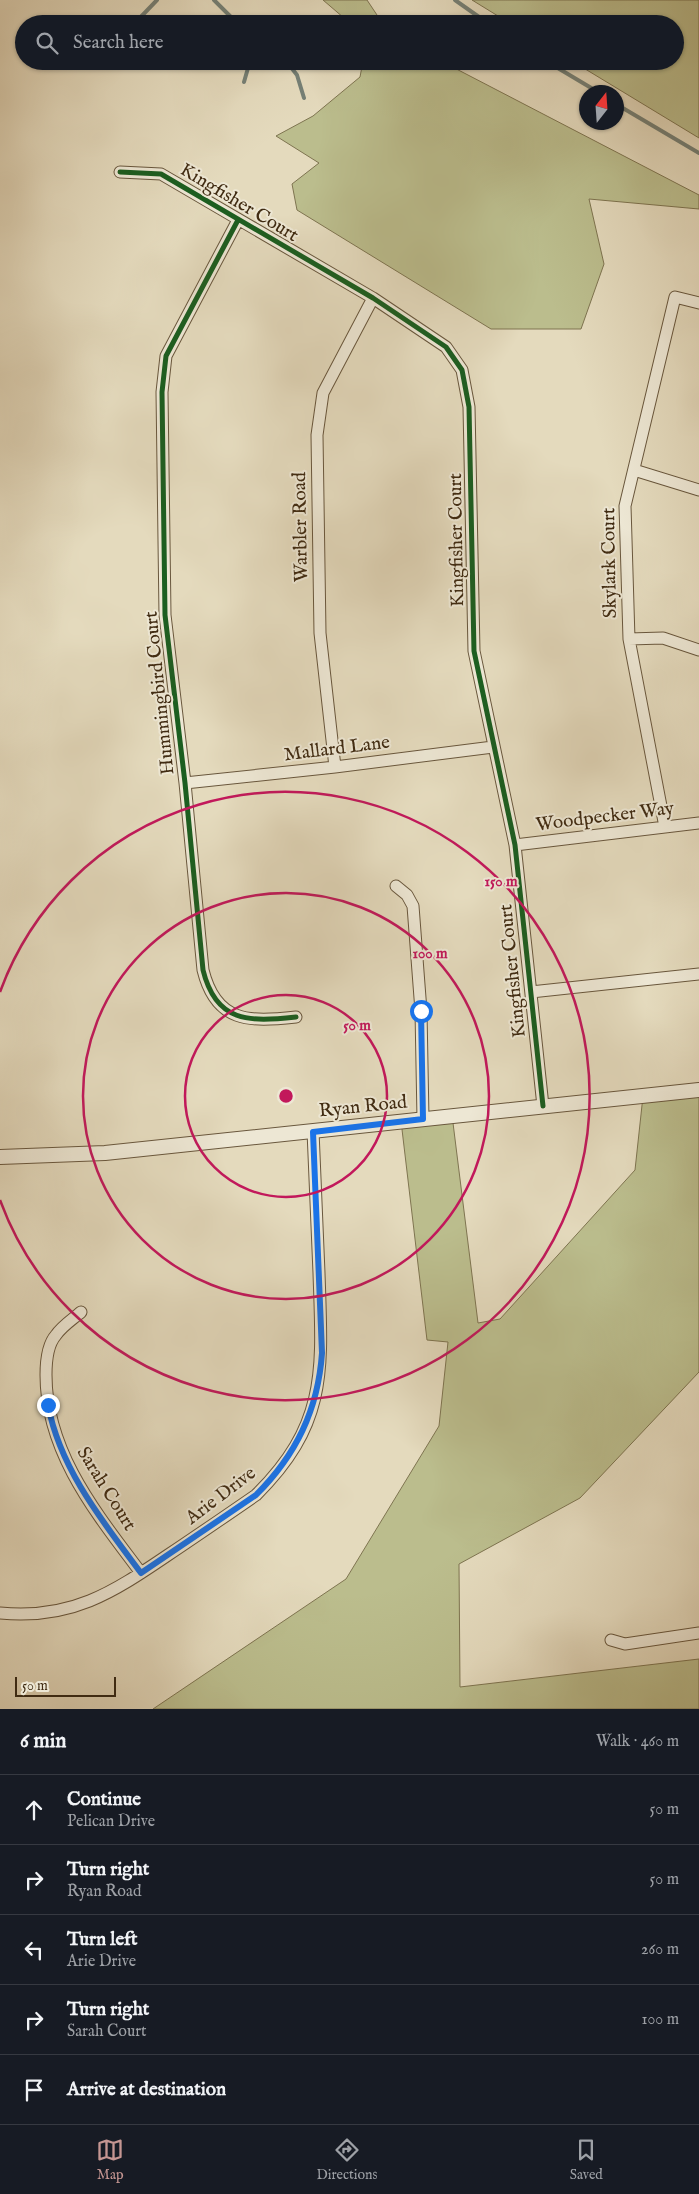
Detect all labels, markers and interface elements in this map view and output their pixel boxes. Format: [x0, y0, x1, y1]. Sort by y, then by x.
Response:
search box [15, 15, 684, 70]
icon: search [33, 29, 61, 57]
text: Search here [73, 31, 164, 55]
north arrow [579, 85, 624, 130]
street label: Kingfisher Court [175, 158, 303, 248]
street label: Warbler Road [288, 471, 314, 582]
street label: Kingfisher Court [444, 472, 470, 607]
street label: Skylark Court [597, 507, 623, 619]
street label: Hummingbird Court [139, 610, 181, 776]
street label: Mallard Lane [283, 731, 392, 767]
street label: Woodpecker Way [535, 797, 676, 837]
text: 150 m [484, 872, 518, 891]
street label: Kingfisher Court [494, 903, 532, 1039]
text: 100 m [412, 944, 448, 963]
route start [410, 1000, 433, 1023]
text: 50 m [343, 1016, 371, 1035]
centre of rings [277, 1087, 295, 1105]
street label: Ryan Road [318, 1090, 409, 1124]
route end [37, 1394, 60, 1417]
street label: Sarah Court [71, 1443, 141, 1536]
street label: Arie Drive [180, 1462, 261, 1531]
scale bar [15, 1674, 116, 1697]
text: 50 m [22, 1677, 48, 1695]
text: 6 min [20, 1728, 66, 1755]
text: Walk · 460 m [596, 1732, 679, 1752]
text: Continue [67, 1788, 141, 1812]
icon: ahead [20, 1796, 48, 1824]
text: 50 m [650, 1800, 679, 1820]
text: Pelican Drive [67, 1812, 155, 1832]
text: Turn right [67, 1858, 149, 1882]
icon: right [20, 1866, 48, 1894]
text: 50 m [650, 1870, 679, 1890]
text: Ryan Road [67, 1882, 141, 1902]
text: Turn left [67, 1928, 138, 1952]
icon: left [20, 1936, 48, 1964]
text: 260 m [641, 1940, 679, 1960]
text: Arie Drive [67, 1952, 136, 1972]
text: Turn right [67, 1998, 149, 2022]
icon: right [20, 2006, 48, 2034]
text: 100 m [642, 2010, 679, 2030]
text: Sarah Court [67, 2022, 147, 2042]
icon: arrive [20, 2076, 48, 2104]
text: Arrive at destination [67, 2078, 226, 2102]
tab: Map [96, 2136, 124, 2184]
tab: Directions [316, 2136, 377, 2184]
tab: Saved [570, 2136, 603, 2184]

